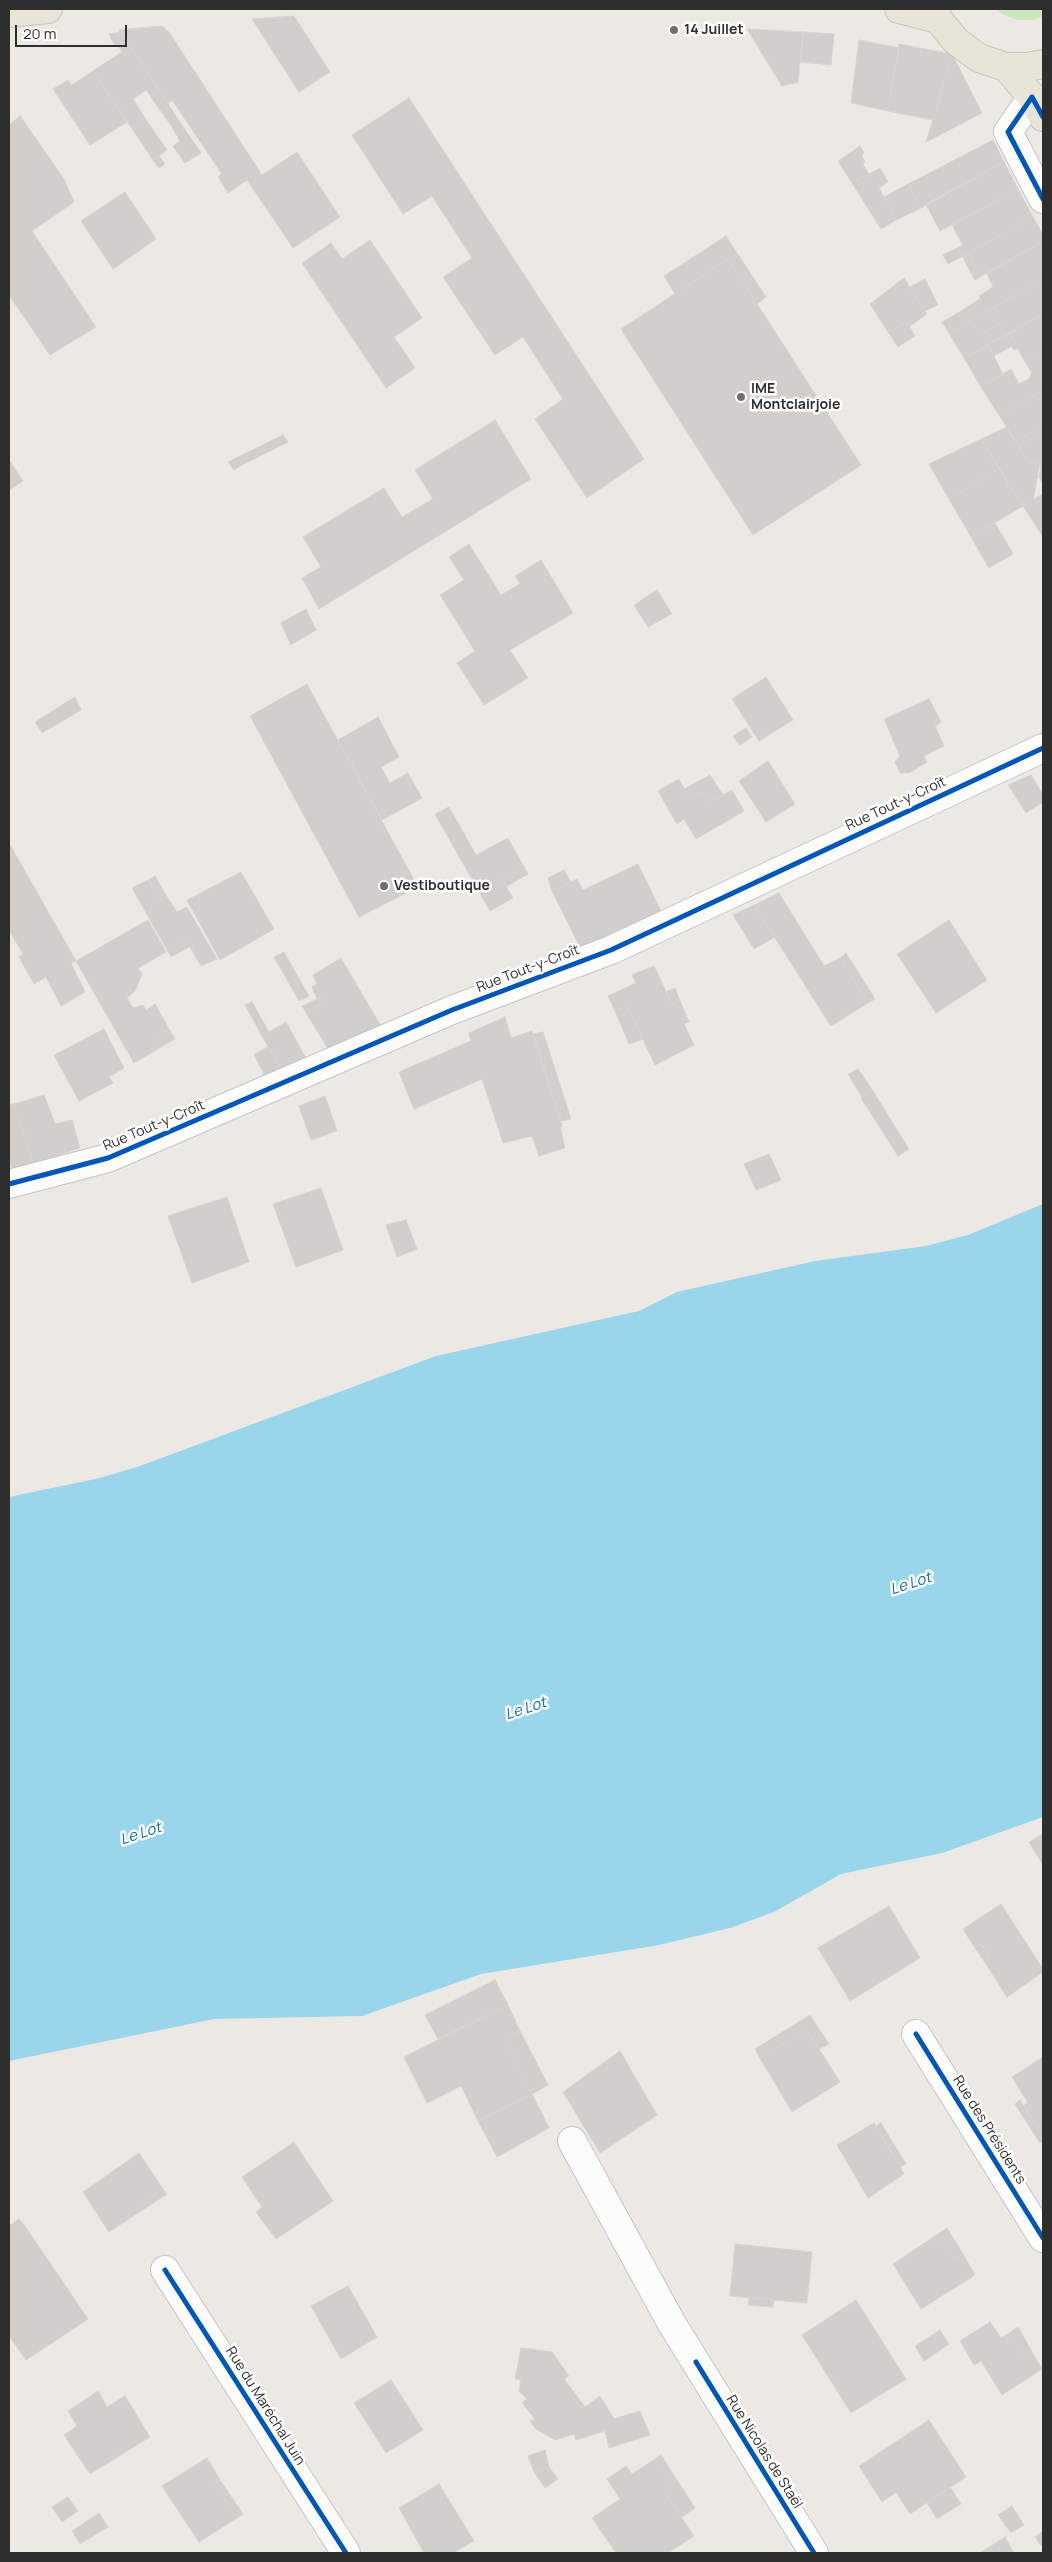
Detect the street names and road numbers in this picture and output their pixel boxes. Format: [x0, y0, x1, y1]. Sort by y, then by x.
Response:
street label: Rue Tout-y-Croît [843, 773, 949, 835]
street label: Rue Tout-y-Croît [474, 942, 582, 996]
street label: Rue Tout-y-Croît [101, 1097, 207, 1155]
street label: Rue des Présidents [949, 2073, 1029, 2187]
street label: Rue du Maréchal Juin [222, 2344, 308, 2468]
street label: Rue Nicolas de Staël [722, 2392, 806, 2512]

